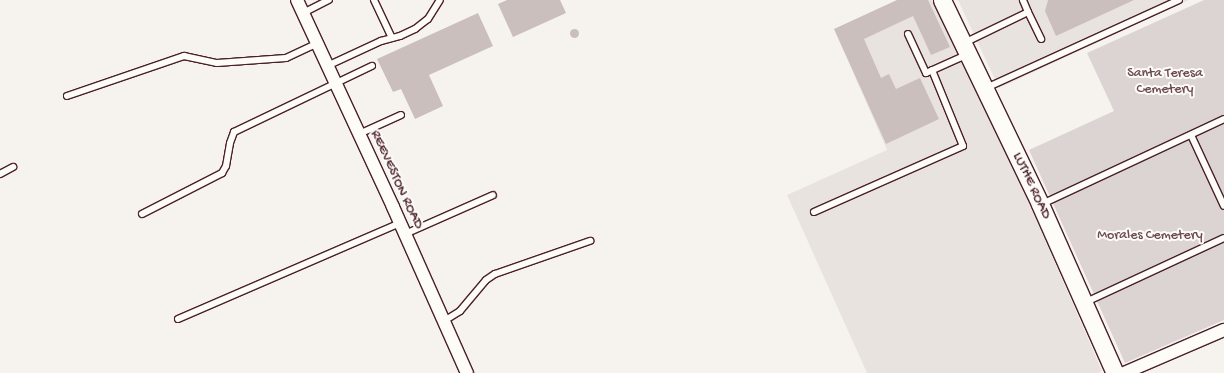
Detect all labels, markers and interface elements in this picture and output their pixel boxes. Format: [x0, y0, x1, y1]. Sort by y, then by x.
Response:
park label: Santa Teresa Cemetery [1127, 66, 1203, 98]
street label: REEVESTON ROAD [366, 128, 426, 232]
street label: LUTHE ROAD [1008, 150, 1054, 222]
park label: Morales Cemetery [1097, 228, 1203, 244]

